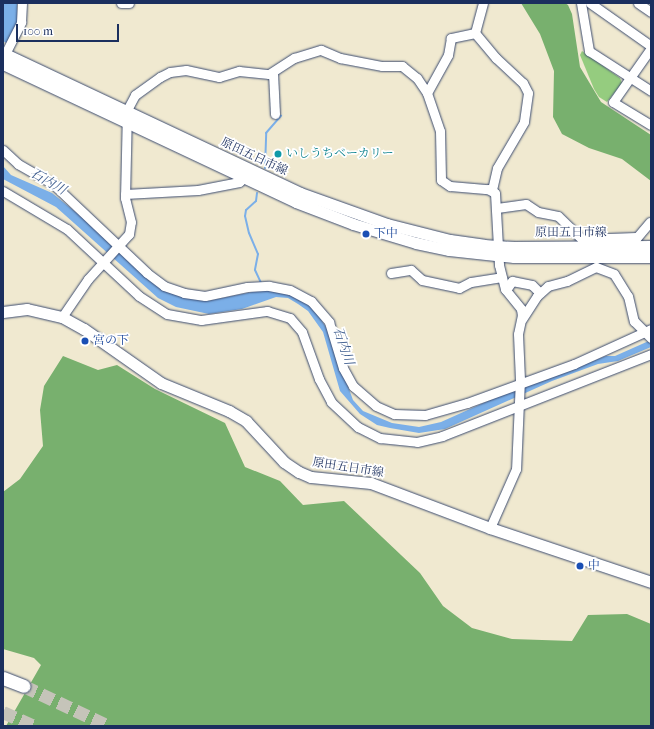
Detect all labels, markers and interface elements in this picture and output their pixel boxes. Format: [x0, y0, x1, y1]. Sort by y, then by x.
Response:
scale bar [18, 16, 121, 42]
text: 100 m [23, 24, 53, 38]
street label: 原田五日市線 [218, 135, 290, 179]
place label: いしうちベーカリー [286, 147, 394, 161]
marker: いしうちベーカリー [273, 149, 283, 159]
water label: 石内川 [27, 165, 69, 199]
street label: 原田五日市線 [535, 226, 607, 240]
place label: 下中 [374, 227, 398, 241]
marker: 下中 [361, 229, 371, 239]
water label: 石内川 [330, 325, 356, 367]
place label: 宮の下 [93, 334, 129, 348]
marker: 宮の下 [80, 336, 90, 346]
street label: 原田五日市線 [311, 455, 385, 481]
place label: 中 [588, 559, 600, 573]
marker: 中 [575, 561, 585, 571]

